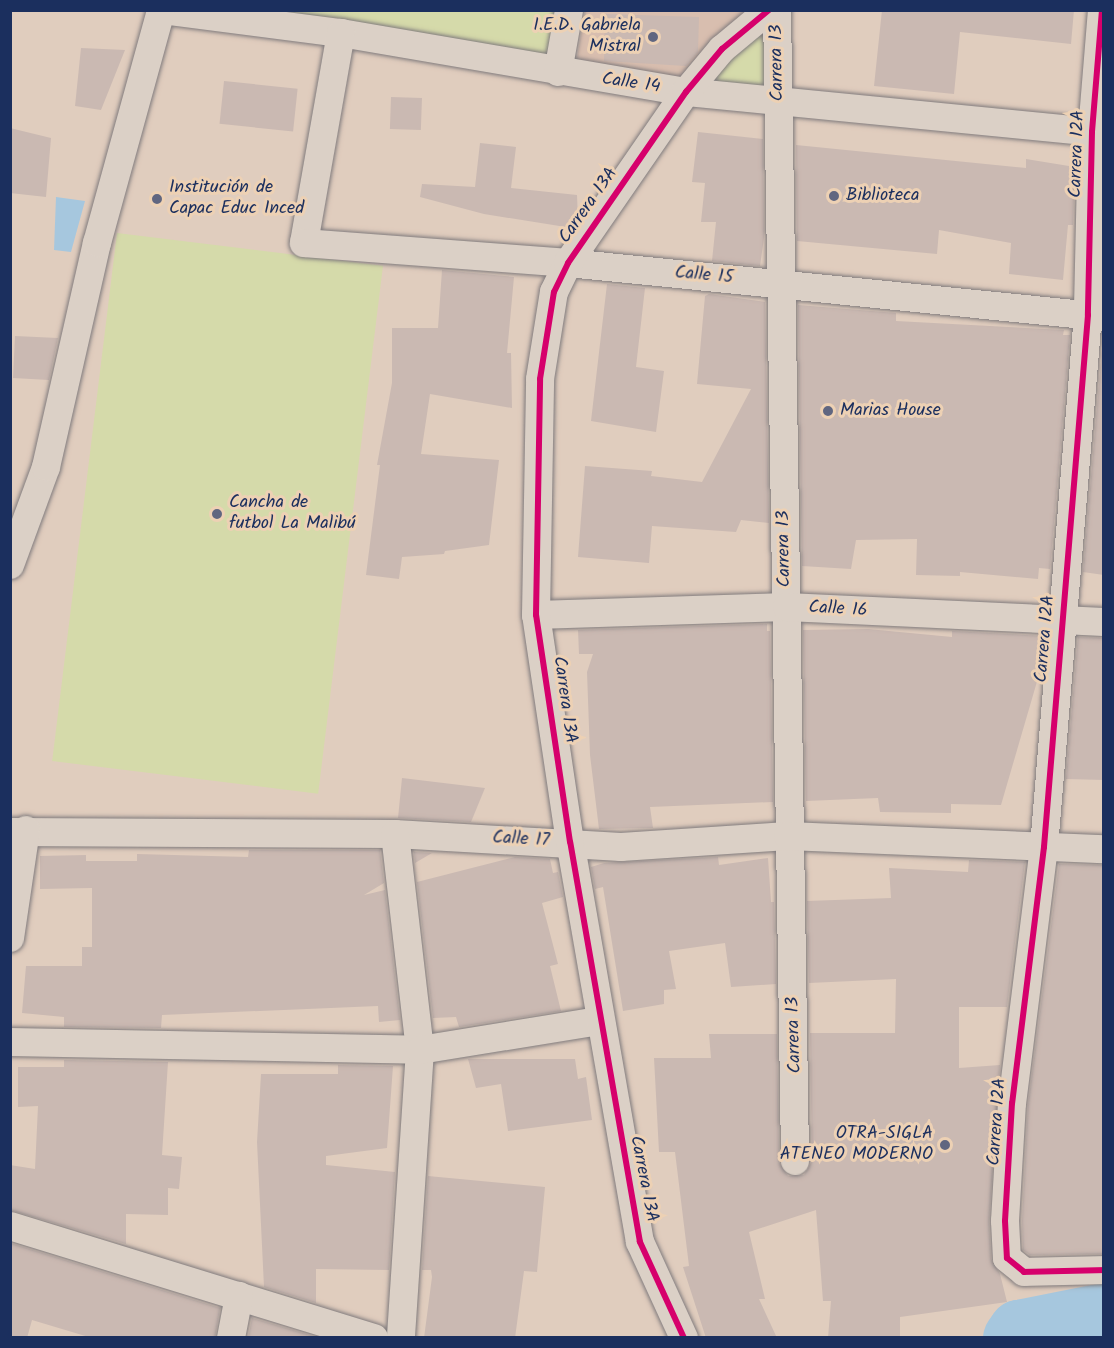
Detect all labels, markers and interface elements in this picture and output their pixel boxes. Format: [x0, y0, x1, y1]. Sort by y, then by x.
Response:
place label: I.E.D. Gabriela Mistral [533, 16, 641, 58]
street label: Carrera 13 [767, 24, 789, 102]
marker: I.E.D. Gabriela Mistral [646, 30, 660, 44]
street label: Calle 14 [600, 69, 662, 99]
street label: Carrera 12A [1066, 110, 1090, 198]
street label: Carrera 13A [555, 164, 623, 248]
place label: Institución de Capac Educ Inced [169, 178, 304, 220]
place label: Biblioteca [846, 185, 920, 207]
marker: Biblioteca [827, 189, 841, 203]
marker: Institución de Capac Educ Inced [150, 192, 164, 206]
street label: Calle 15 [674, 263, 734, 289]
place label: Marias House [840, 400, 941, 422]
marker: Marias House [821, 404, 835, 418]
place label: Cancha de futbol La Malibú [229, 493, 356, 536]
marker: Cancha de futbol La Malibú [210, 507, 224, 521]
street label: Carrera 13 [774, 510, 796, 588]
street label: Carrera 12A [1031, 594, 1061, 684]
street label: Calle 16 [808, 598, 868, 622]
street label: Carrera 13A [547, 655, 581, 745]
street label: Calle 17 [492, 828, 550, 852]
street label: Carrera 13 [783, 996, 807, 1074]
street label: Carrera 12A [984, 1077, 1012, 1167]
place label: OTRA-SIGLA ATENEO MODERNO [780, 1124, 933, 1166]
street label: Carrera 13A [624, 1134, 662, 1224]
marker: OTRA-SIGLA ATENEO MODERNO [938, 1138, 952, 1152]

